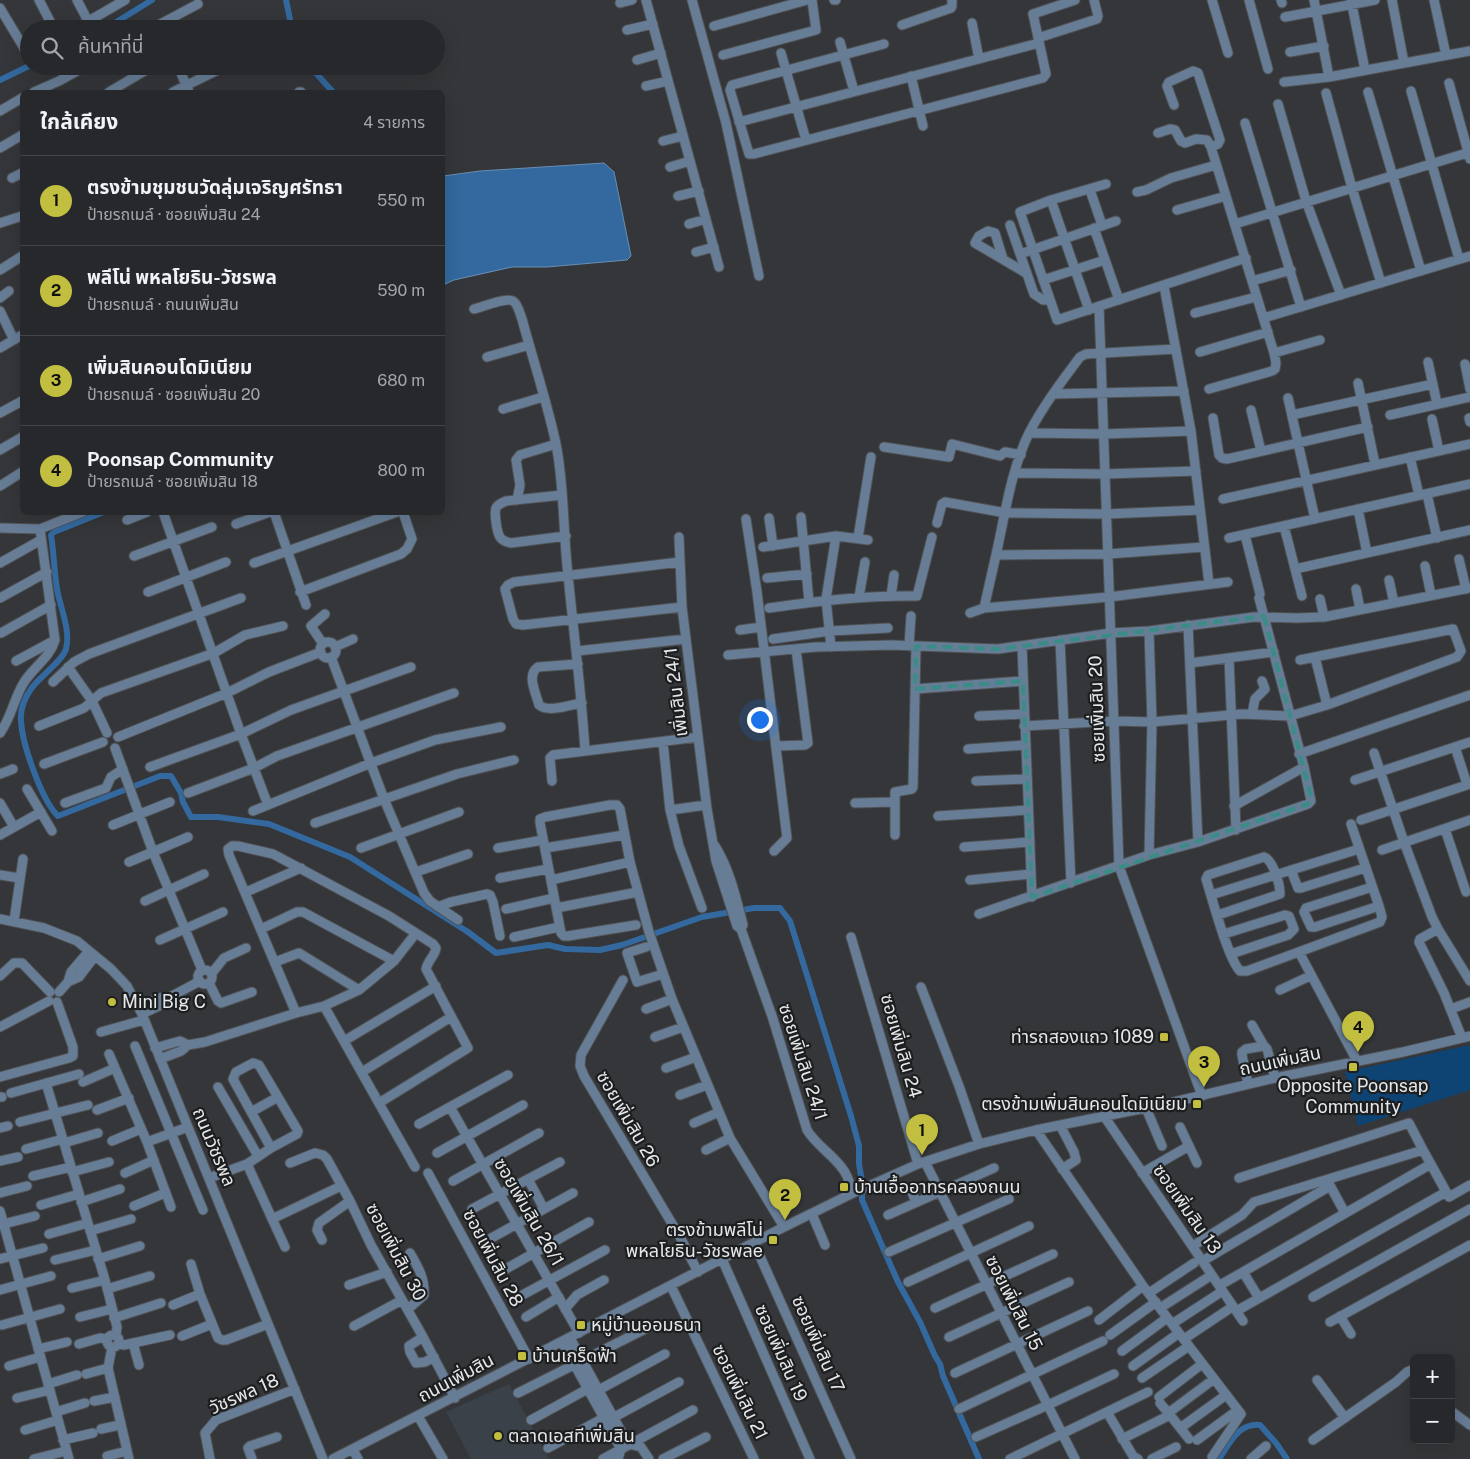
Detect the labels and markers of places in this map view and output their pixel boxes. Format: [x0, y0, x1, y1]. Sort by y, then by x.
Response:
place label: Mini Big C [122, 991, 206, 1012]
marker: Mini Big C [106, 996, 118, 1008]
pin: 4 [1342, 1011, 1374, 1052]
place label: ท่ารถสองแถว 1089 [1011, 1026, 1154, 1047]
marker: ท่ารถสองแถว 1089 [1158, 1031, 1170, 1043]
pin: 3 [1188, 1046, 1220, 1087]
marker: Opposite Poonsap Community [1347, 1061, 1359, 1073]
place label: Opposite Poonsap Community [1277, 1075, 1429, 1117]
place label: ตรงข้ามเพิ่มสินคอนโดมิเนียม [981, 1092, 1187, 1114]
marker: ตรงข้ามเพิ่มสินคอนโดมิเนียม [1191, 1098, 1203, 1110]
pin: 1 [906, 1114, 938, 1155]
place label: บ้านเอื้ออาทรคลองถนน [854, 1174, 1021, 1197]
pin: 2 [769, 1179, 801, 1220]
marker: บ้านเอื้ออาทรคลองถนน [838, 1181, 850, 1193]
place label: ตรงข้ามพลีโน่ พหลโยธิน-วัชรพลe [626, 1219, 763, 1261]
marker: ตรงข้ามพลีโน่ พหลโยธิน-วัชรพลe [767, 1234, 779, 1246]
place label: หมู่บ้านออมธนา [591, 1314, 702, 1337]
marker: หมู่บ้านออมธนา [575, 1319, 587, 1331]
place label: บ้านเกร็ดฟ้า [532, 1345, 617, 1366]
marker: บ้านเกร็ดฟ้า [516, 1350, 528, 1362]
place label: ตลาดเอสทีเพิ่มสิน [508, 1424, 635, 1446]
marker: ตลาดเอสทีเพิ่มสิน [492, 1430, 504, 1442]

